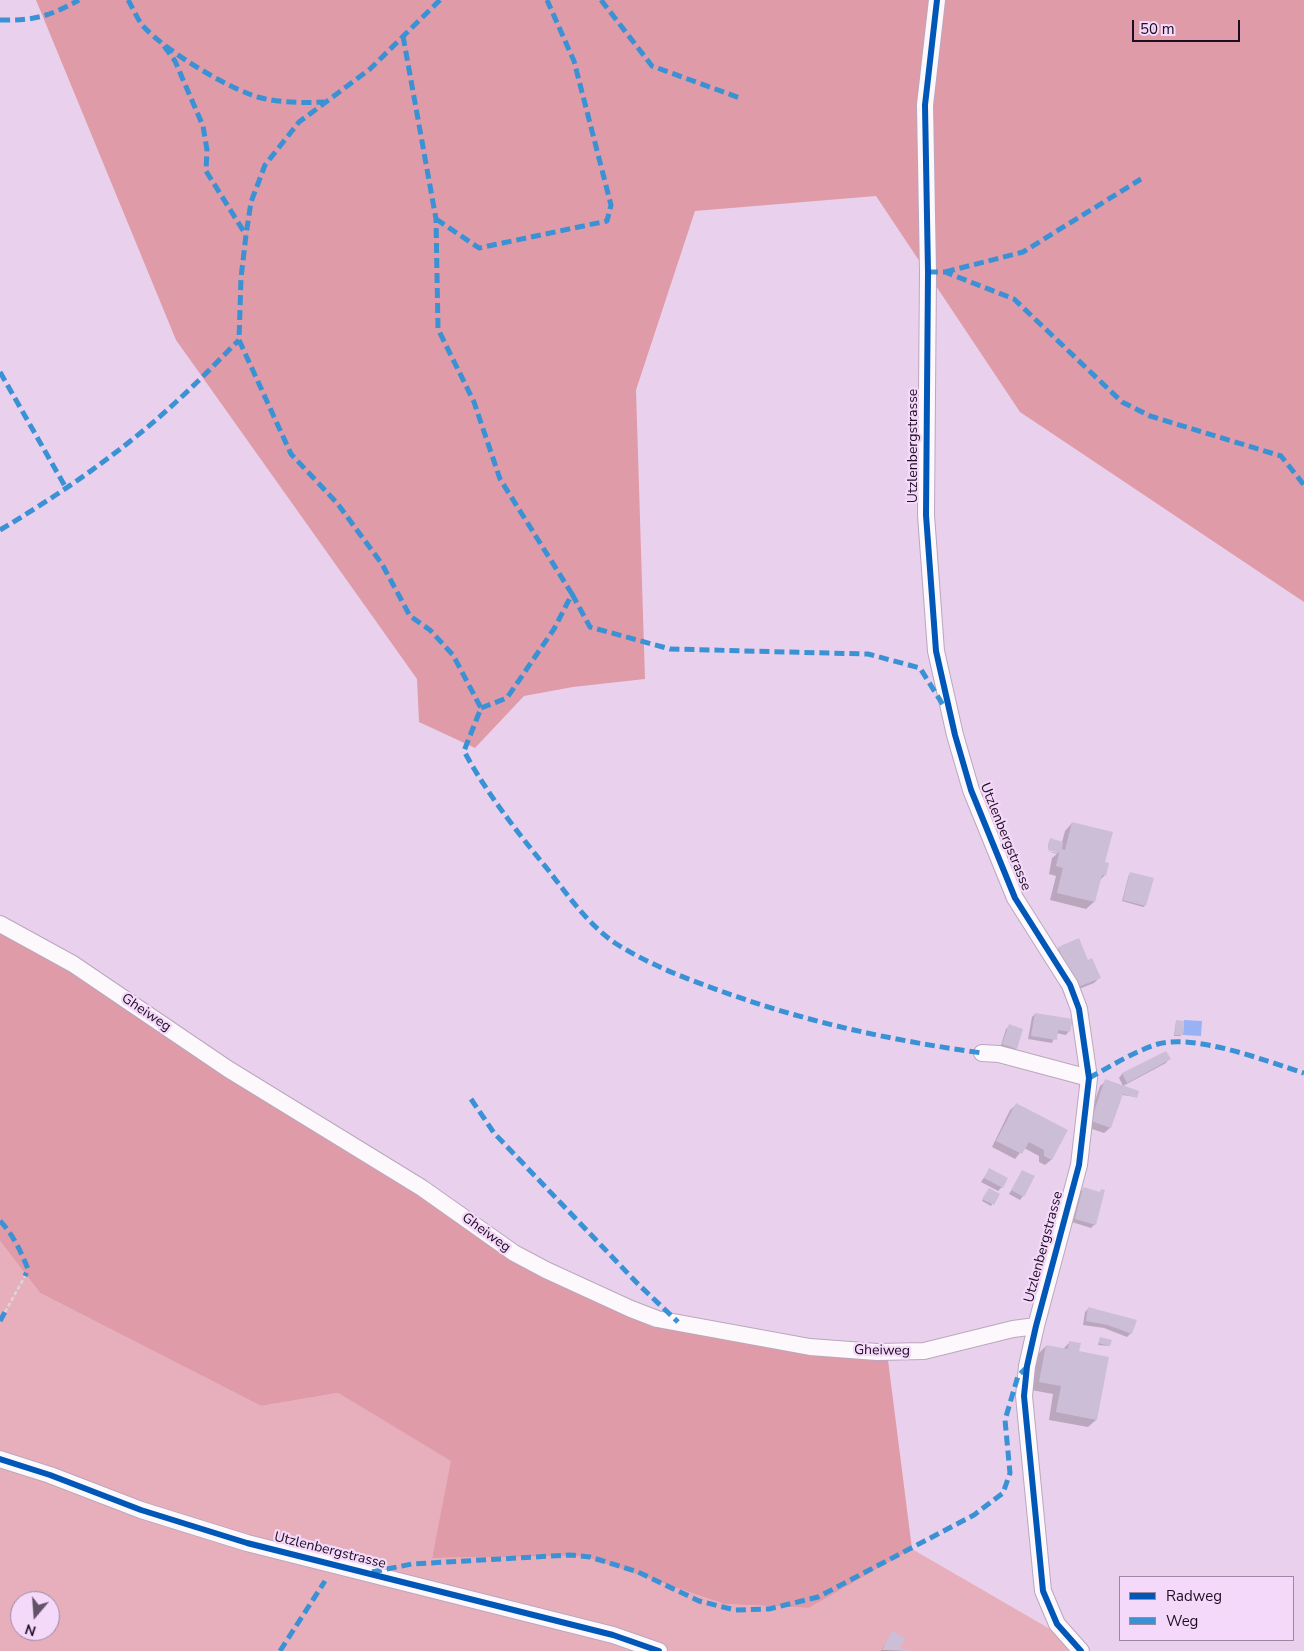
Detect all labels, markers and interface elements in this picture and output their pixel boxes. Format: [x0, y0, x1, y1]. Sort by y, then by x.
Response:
scale bar [1134, 10, 1242, 42]
text: 50 m [1140, 19, 1175, 39]
street label: Utzlenbergstrasse [906, 389, 922, 503]
street label: Utzlenbergstrasse [976, 781, 1034, 893]
street label: Gheiweg [118, 990, 174, 1036]
street label: Utzlenbergstrasse [1021, 1189, 1067, 1305]
street label: Gheiweg [458, 1210, 514, 1256]
street label: Gheiweg [854, 1342, 910, 1360]
street label: Utzlenbergstrasse [272, 1529, 388, 1573]
legend [1119, 1576, 1294, 1641]
text: Radweg [1166, 1586, 1222, 1606]
north arrow [10, 1591, 60, 1641]
text: Weg [1166, 1611, 1198, 1631]
text: N [23, 1619, 38, 1640]

